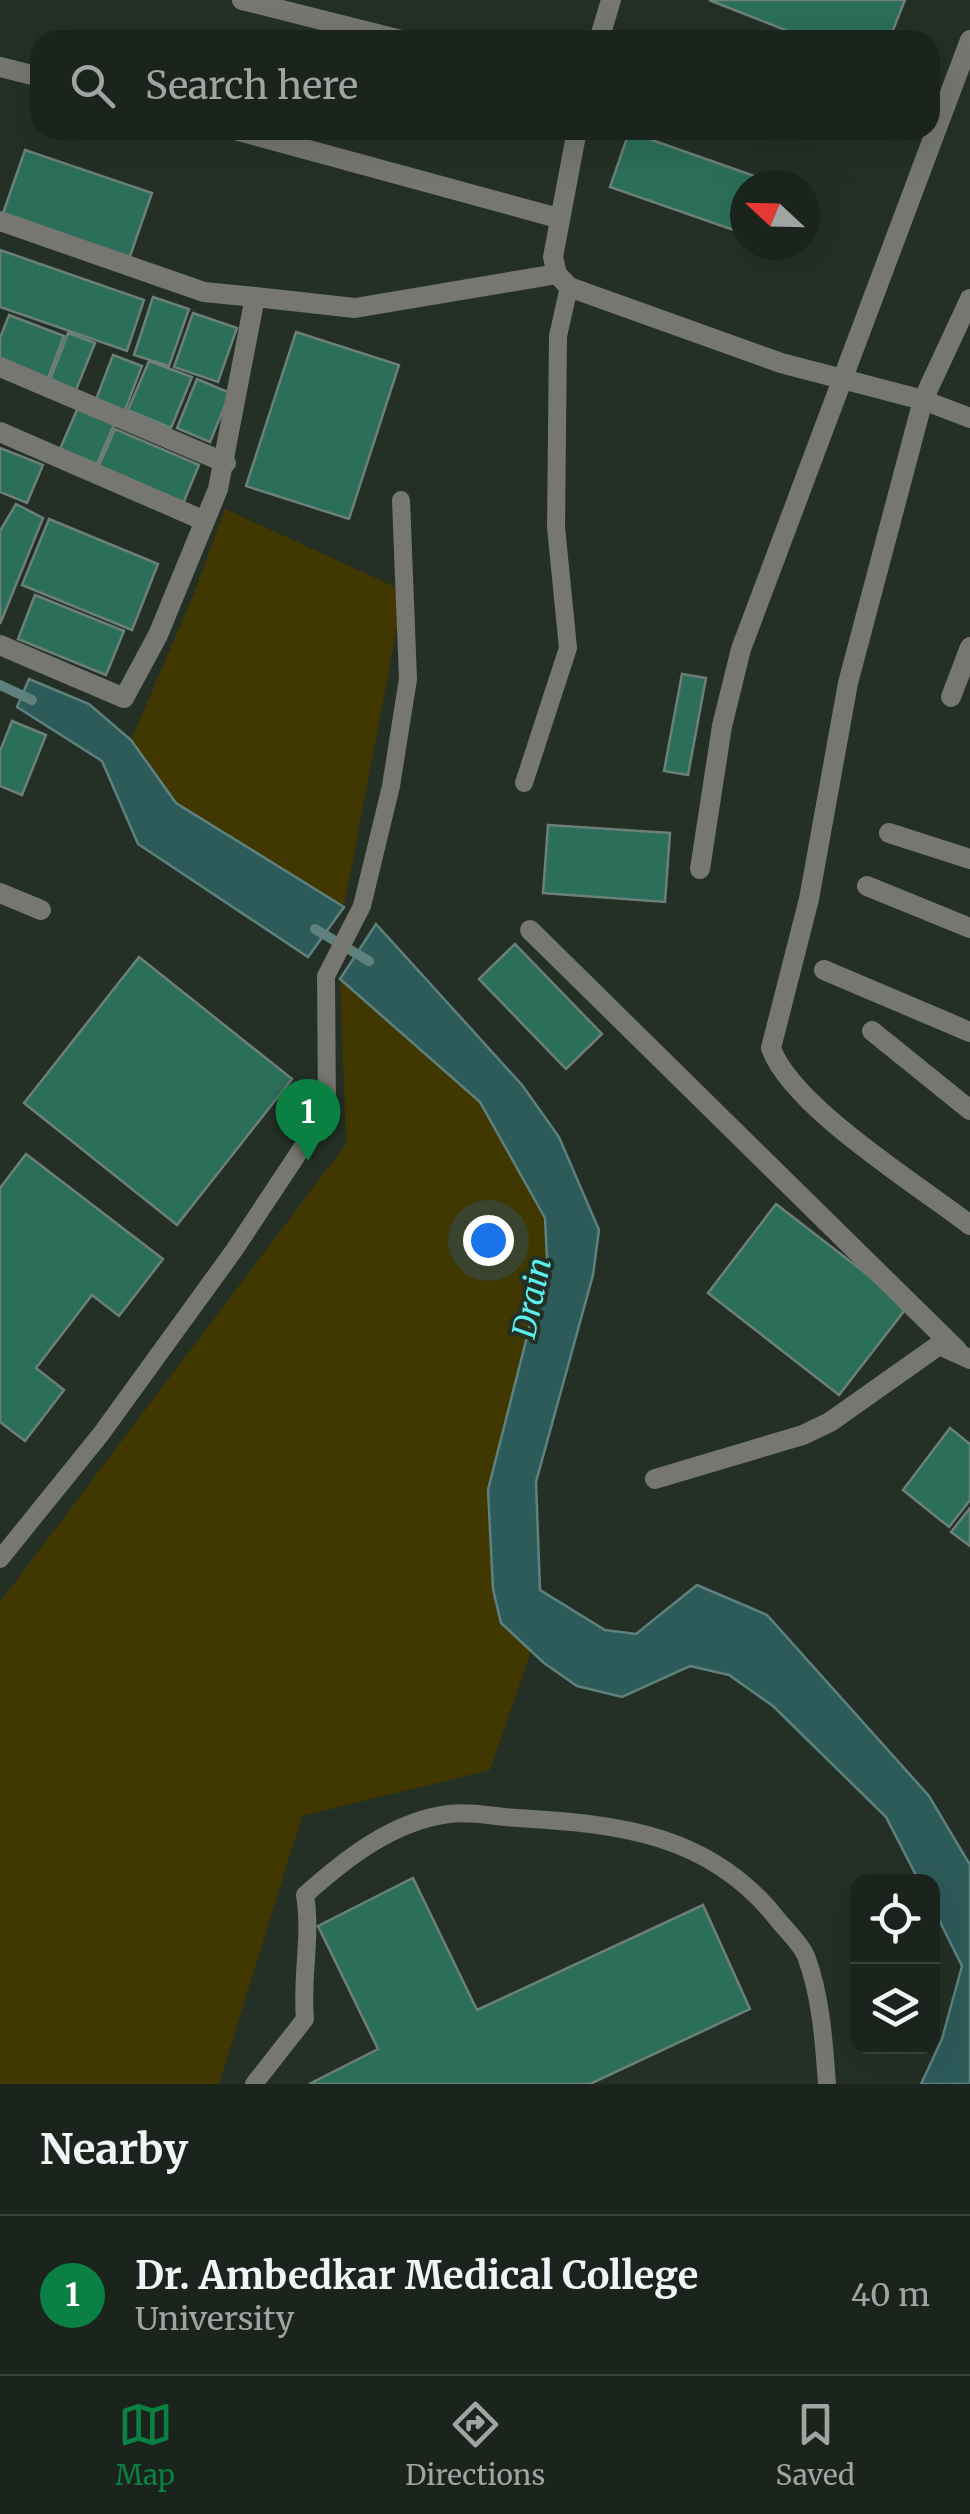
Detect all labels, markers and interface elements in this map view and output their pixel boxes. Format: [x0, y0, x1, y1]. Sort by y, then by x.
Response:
search box [30, 30, 940, 140]
icon: search [65, 58, 120, 113]
text: Search here [145, 62, 358, 109]
north arrow [730, 170, 820, 260]
pin: 1 [276, 1078, 340, 1161]
your location [463, 1215, 514, 1266]
water label: Drain [504, 1254, 560, 1343]
map controls [850, 1874, 940, 2054]
button: locate [850, 1874, 940, 1964]
button: layers [850, 1964, 940, 2054]
text: Nearby [40, 2123, 188, 2175]
text: Dr. Ambedkar Medical College [135, 2252, 698, 2299]
text: 1 [65, 2275, 80, 2315]
text: 40 m [851, 2275, 930, 2315]
text: University [135, 2299, 294, 2339]
tab: Map [115, 2397, 175, 2493]
tab: Directions [405, 2397, 545, 2493]
tab: Saved [775, 2397, 855, 2493]

